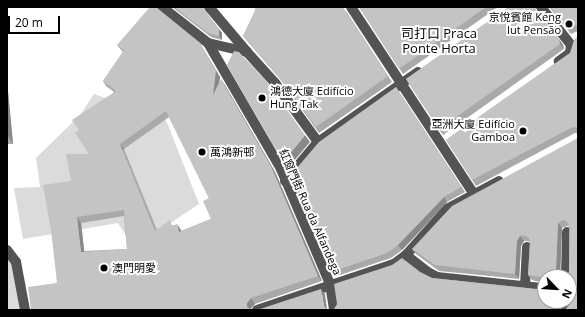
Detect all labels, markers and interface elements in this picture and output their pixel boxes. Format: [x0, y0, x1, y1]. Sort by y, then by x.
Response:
scale bar [10, 8, 62, 34]
place label: 京悅賓館 Keng Iut Pensão [489, 11, 561, 37]
text: 20 m [15, 14, 43, 31]
marker: 京悅賓館 Keng Iut Pensão [564, 19, 574, 29]
district label: 司打口 Praca Ponte Horta [397, 26, 481, 57]
place label: 鴻德大廈 Edifício Hung Tak [270, 85, 354, 111]
marker: 鴻德大廈 Edifício Hung Tak [257, 93, 267, 103]
place label: 亞洲大廈 Edifício Gamboa [431, 118, 515, 144]
marker: 亞洲大廈 Edifício Gamboa [518, 126, 528, 136]
place label: 萬鴻新邨 [210, 145, 254, 159]
marker: 萬鴻新邨 [197, 147, 207, 157]
street label: 紅窗門街 Rua da Alfandega [276, 147, 344, 277]
place label: 澳門明愛 [112, 261, 156, 275]
marker: 澳門明愛 [99, 263, 109, 273]
north arrow [537, 269, 577, 309]
text: N [559, 287, 576, 301]

